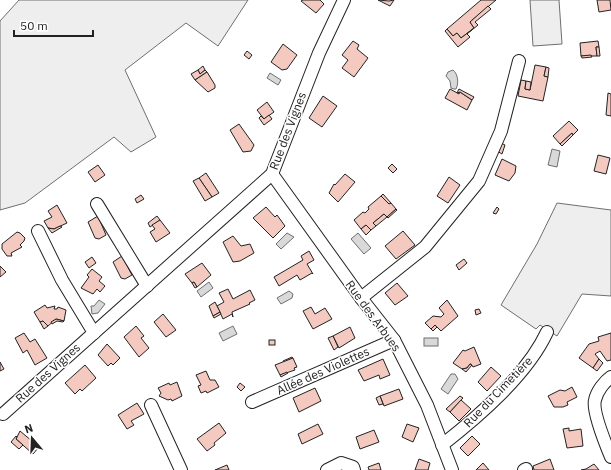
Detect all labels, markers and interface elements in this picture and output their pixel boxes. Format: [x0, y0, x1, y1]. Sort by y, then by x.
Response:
scale bar [14, 12, 93, 38]
text: 50 m [20, 18, 48, 33]
street label: Rue des Vignes [266, 90, 309, 172]
street label: Rue des Arbues [343, 277, 404, 354]
street label: Rue des Vignes [12, 340, 83, 406]
street label: Allée des Violettes [274, 343, 372, 398]
street label: Rue du Cimetière [460, 353, 536, 430]
north arrow [12, 418, 52, 458]
text: N [23, 421, 35, 436]

